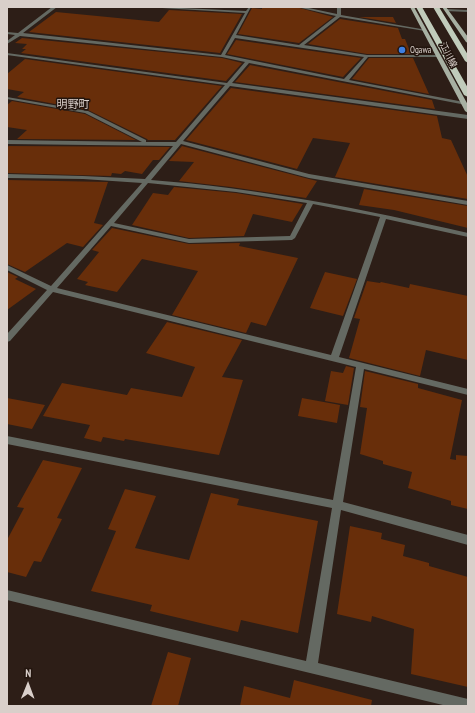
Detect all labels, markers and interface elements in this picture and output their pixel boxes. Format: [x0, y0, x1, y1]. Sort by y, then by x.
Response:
street label: 江川線 [437, 41, 459, 69]
marker: Ogawa [397, 45, 407, 55]
place label: Ogawa [410, 45, 431, 55]
district label: 明野町 [57, 98, 89, 112]
north arrow [8, 665, 48, 705]
text: N [25, 666, 31, 680]

